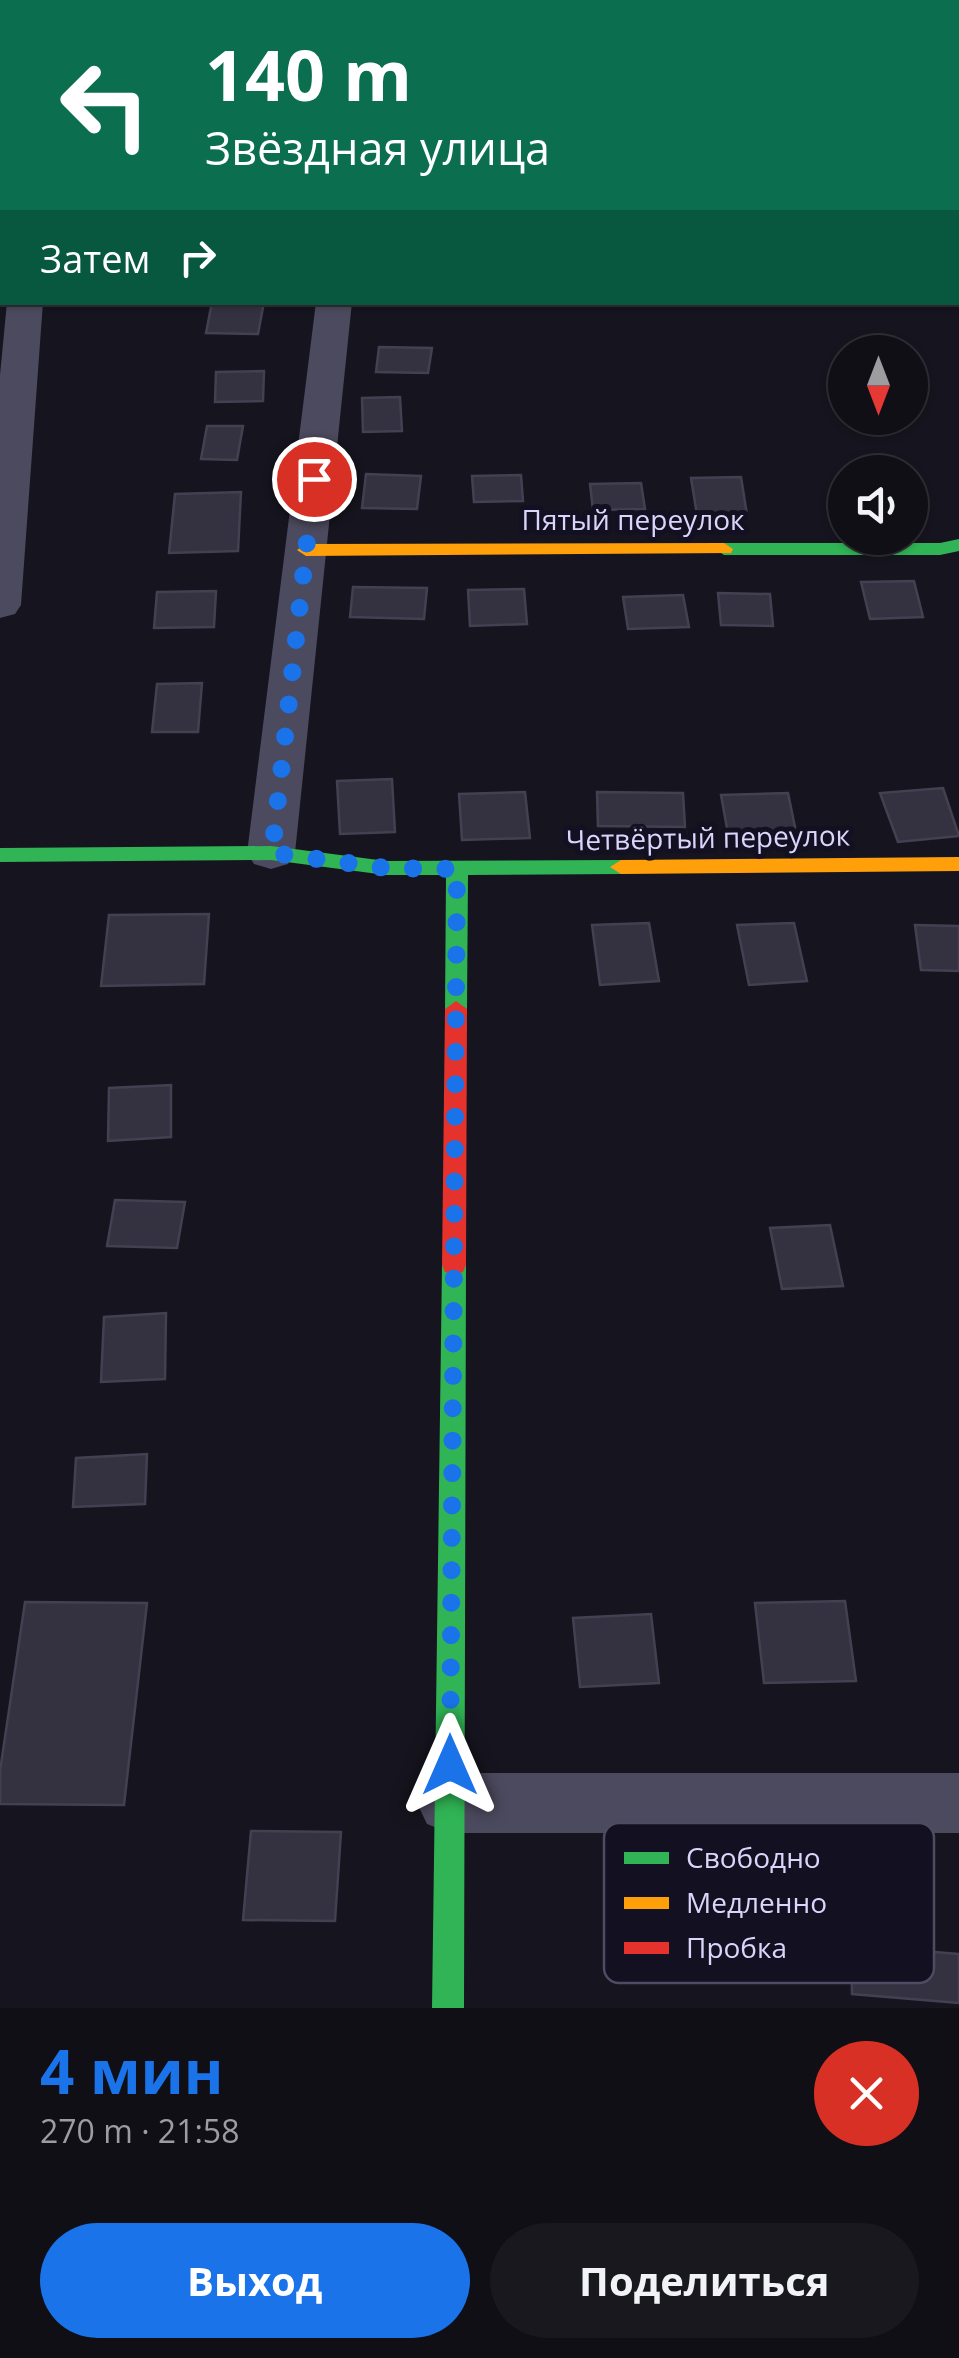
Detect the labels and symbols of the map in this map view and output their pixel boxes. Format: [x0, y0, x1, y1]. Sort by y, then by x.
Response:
north arrow [828, 335, 928, 435]
pin [272, 437, 357, 522]
street label: Пятый переулок [522, 500, 745, 538]
street label: Четвёртый переулок [566, 816, 851, 858]
position arrow [398, 1713, 502, 1817]
legend [604, 1823, 934, 1983]
text: Свободно [686, 1838, 821, 1876]
text: Медленно [686, 1883, 827, 1921]
text: Пробка [686, 1928, 787, 1966]

